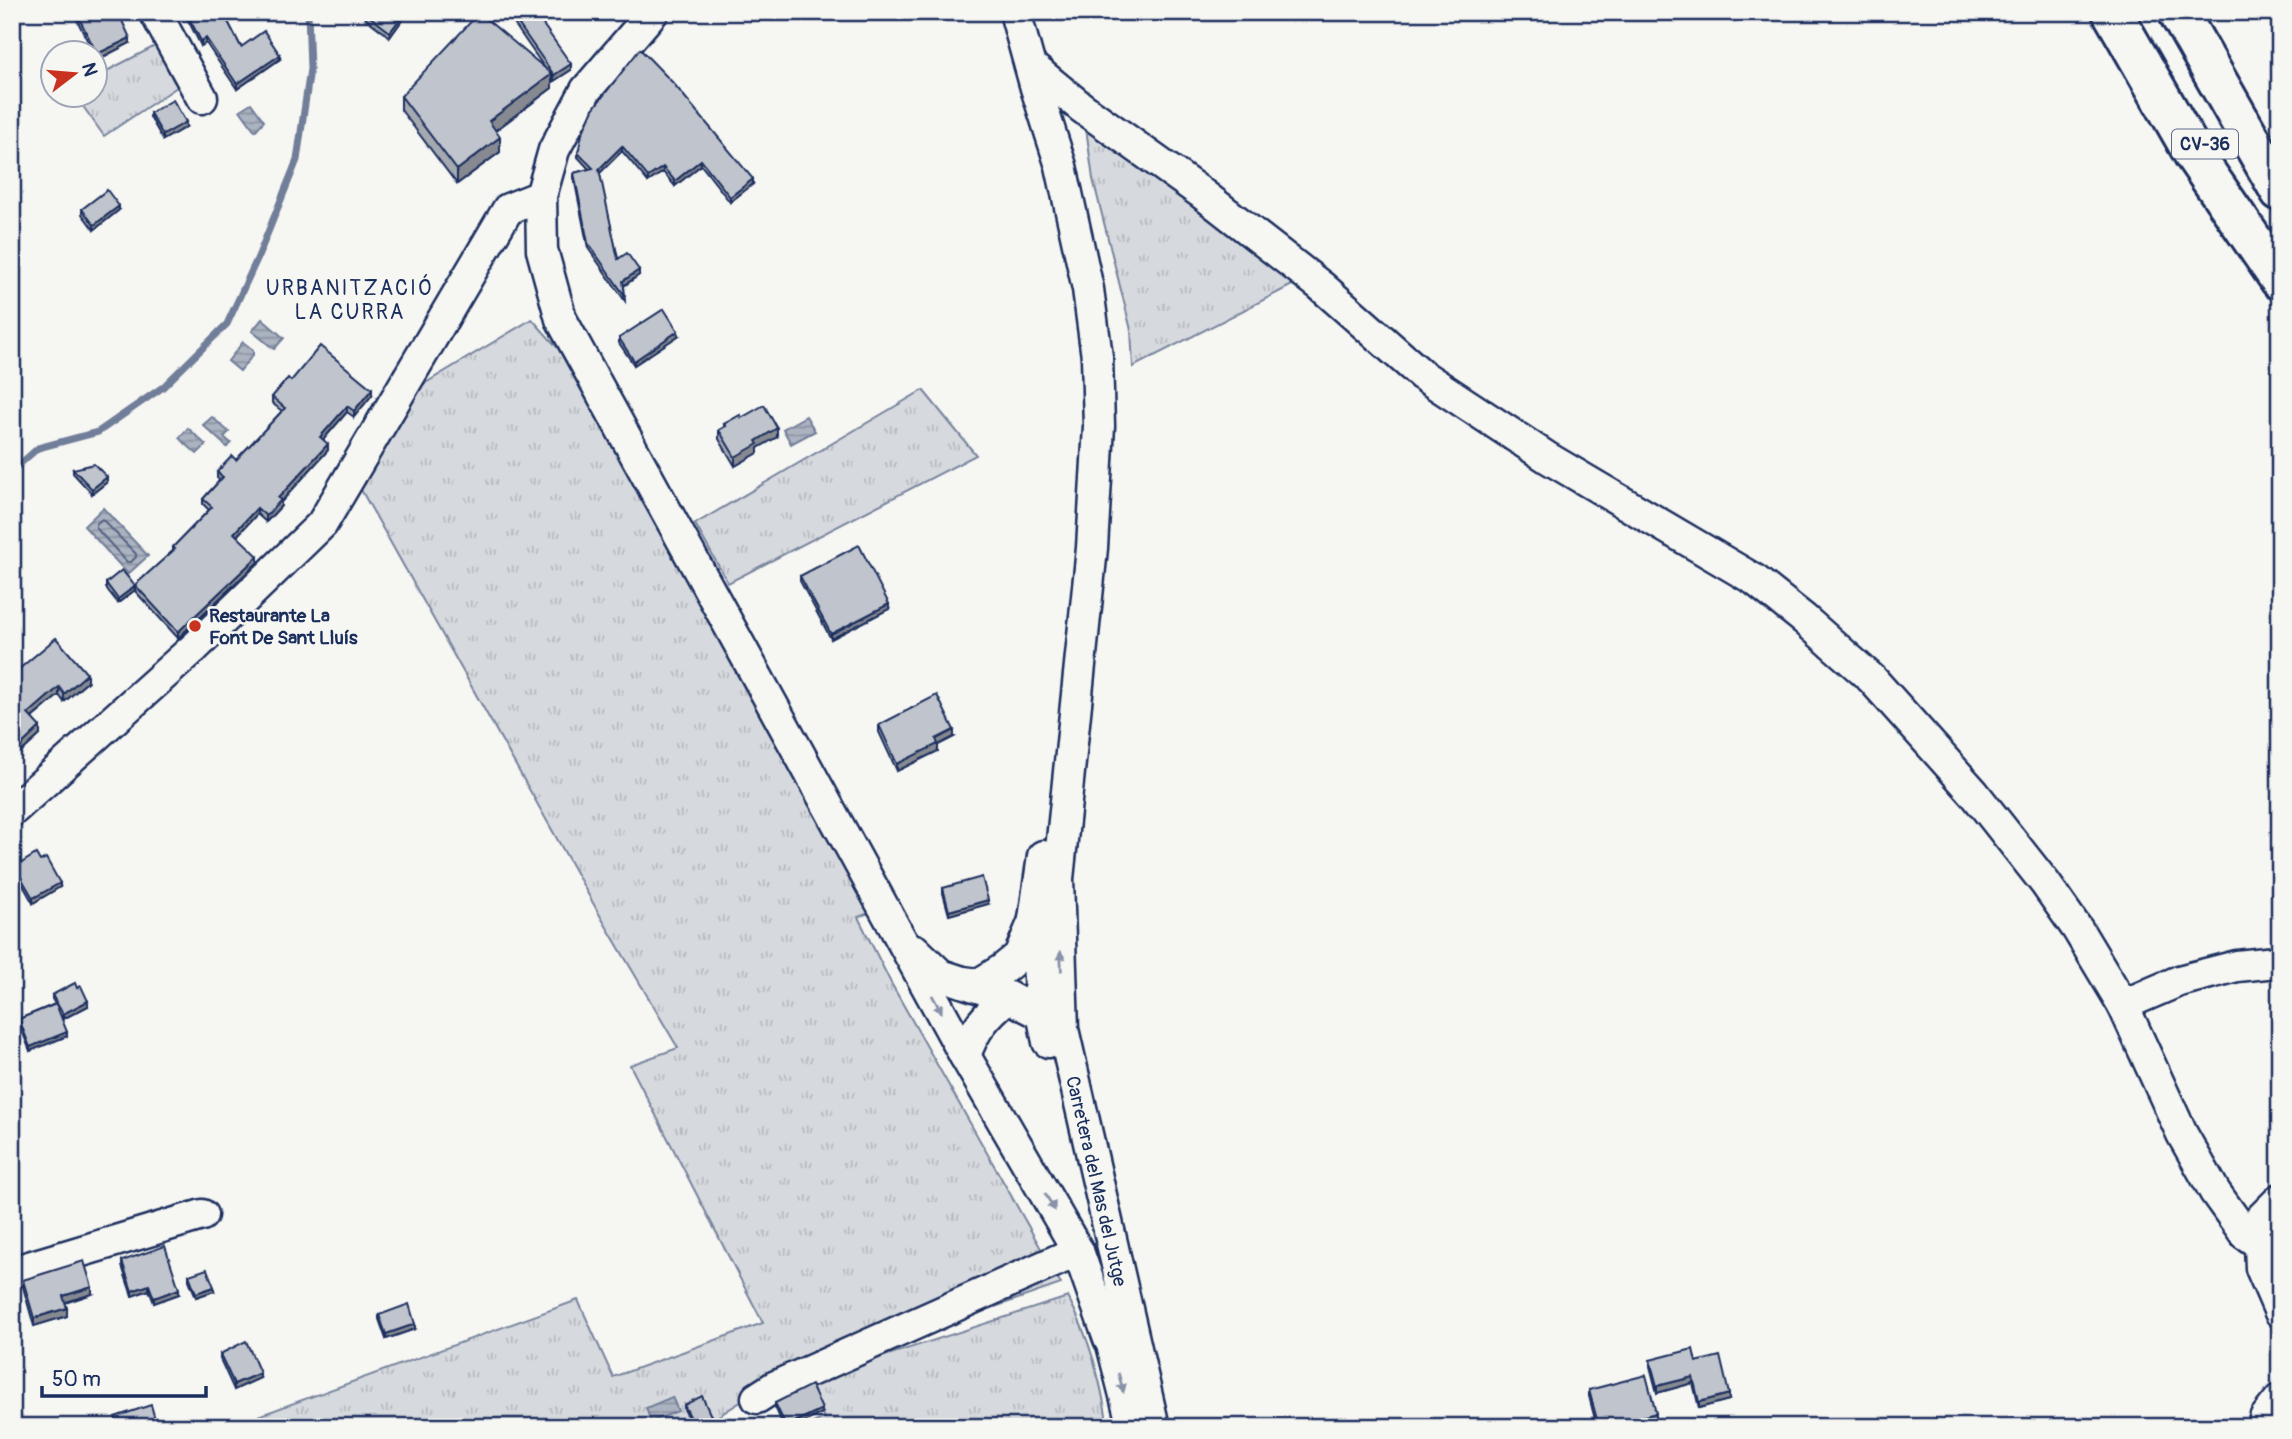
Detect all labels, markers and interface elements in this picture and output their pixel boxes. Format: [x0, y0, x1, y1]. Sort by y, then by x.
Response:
north arrow [38, 38, 108, 108]
text: N [76, 60, 103, 79]
road number: CV-36 [2172, 130, 2238, 159]
district label: URBANITZACIÓ LA CURRA [266, 274, 434, 326]
place label: Restaurante La Font De Sant Lluís [209, 604, 358, 650]
marker: Restaurante La Font De Sant Lluís [187, 618, 203, 634]
one-way arrow [1055, 950, 1066, 972]
one-way arrow [931, 995, 943, 1014]
street label: Carretera del Mas del Jutge [1060, 1074, 1132, 1289]
one-way arrow [1043, 1192, 1056, 1211]
scale bar [42, 1355, 206, 1399]
text: 50 m [52, 1366, 101, 1393]
one-way arrow [1116, 1372, 1127, 1394]

